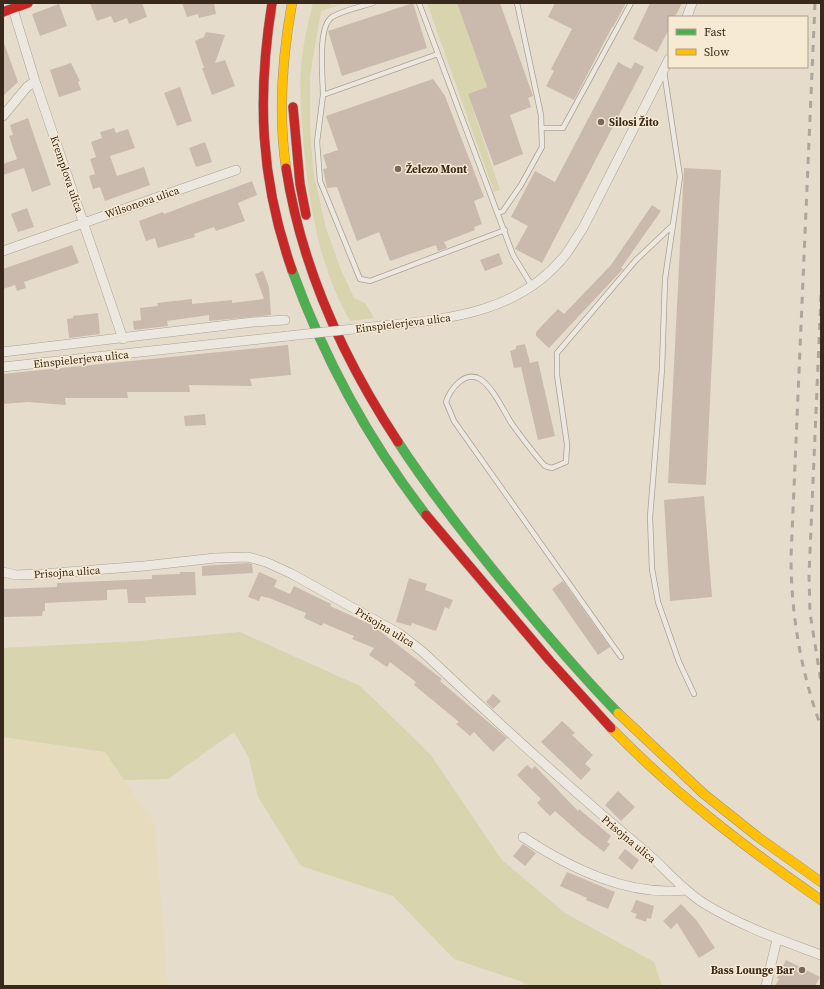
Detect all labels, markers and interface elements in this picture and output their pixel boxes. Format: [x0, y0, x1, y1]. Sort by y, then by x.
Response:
legend [668, 16, 808, 68]
text: Fast [704, 24, 726, 40]
text: Slow [704, 44, 730, 60]
place label: Silosi Žito [609, 115, 659, 130]
marker: Silosi Žito [596, 117, 606, 127]
street label: Kremplova ulica [46, 134, 87, 215]
place label: Železo Mont [406, 162, 468, 177]
marker: Železo Mont [393, 164, 403, 174]
street label: Wilsonova ulica [103, 183, 182, 222]
street label: Einspielerjeva ulica [355, 310, 452, 337]
street label: Einspielerjeva ulica [33, 347, 130, 372]
street label: Prisojna ulica [33, 563, 101, 582]
street label: Prisojna ulica [352, 604, 418, 651]
street label: Prisojna ulica [598, 812, 659, 867]
place label: Bass Lounge Bar [711, 963, 795, 978]
marker: Bass Lounge Bar [797, 965, 807, 975]

